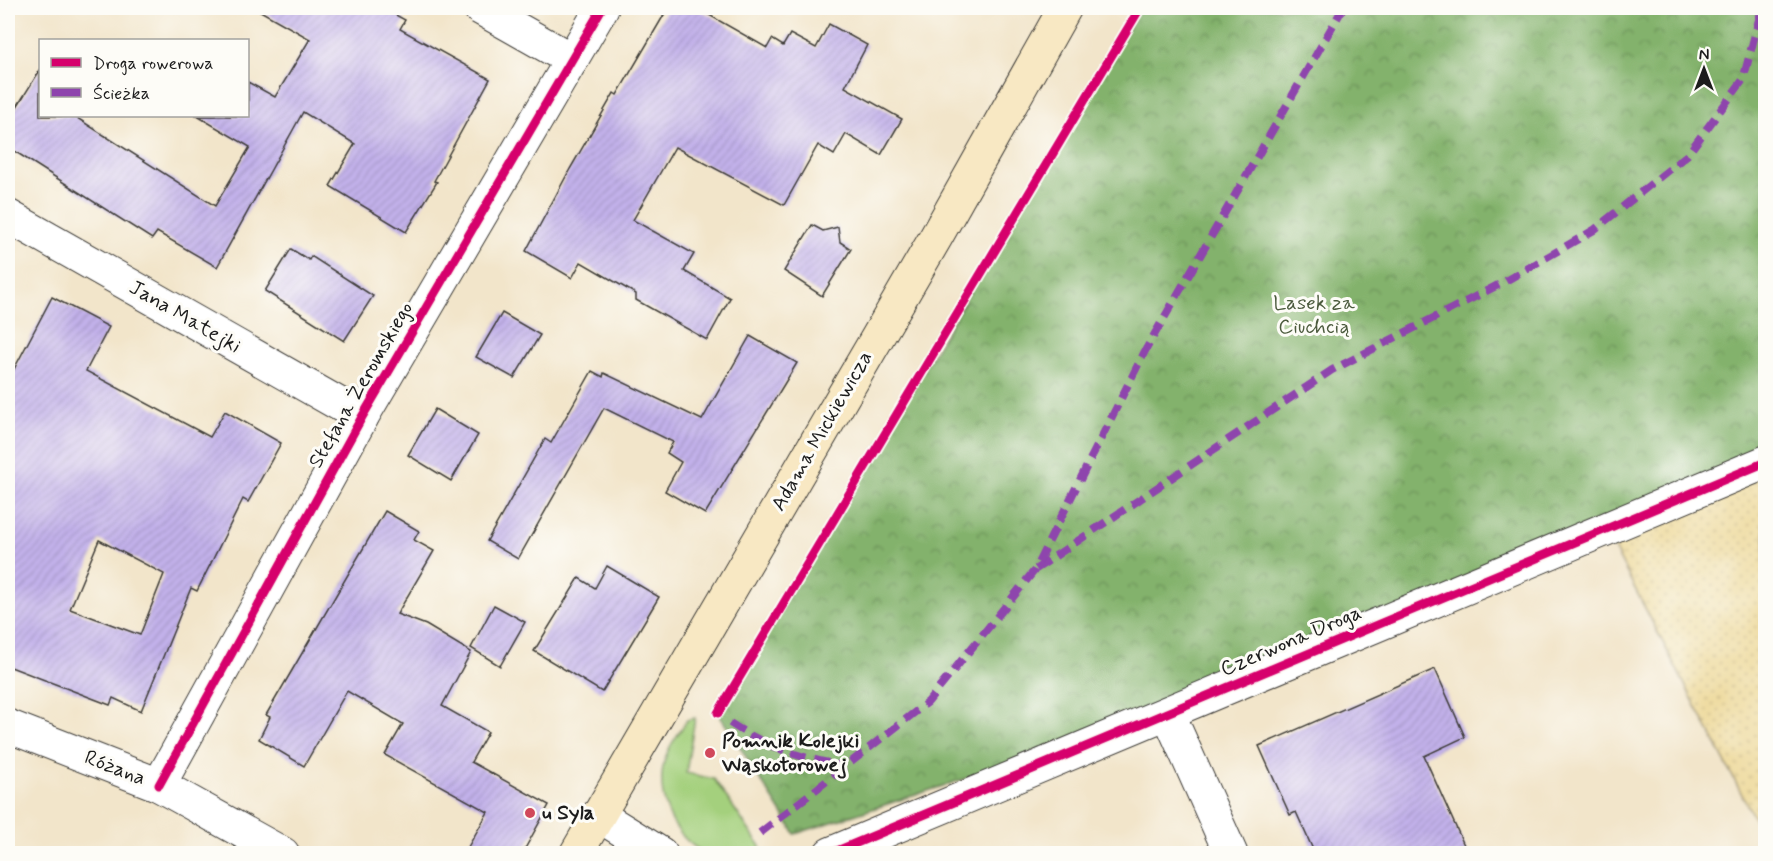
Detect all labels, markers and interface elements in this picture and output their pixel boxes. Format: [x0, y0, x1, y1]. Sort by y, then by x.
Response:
legend [39, 39, 249, 117]
north arrow [1674, 39, 1734, 99]
text: N [1699, 45, 1709, 66]
text: Droga rowerowa [93, 52, 213, 76]
text: Ścieżka [93, 82, 150, 106]
street label: Jana Matejki [124, 274, 246, 360]
park label: Lasek za Ciuchcią [1273, 289, 1355, 341]
street label: Stefana Żeromskiego [302, 297, 420, 473]
street label: Adama Mickiewicza [765, 346, 879, 516]
street label: Czerwona Droga [1216, 599, 1366, 683]
place label: Pomnik Kolejki Wąskotorowej [721, 727, 859, 779]
street label: Różana [80, 744, 150, 792]
marker: Pomnik Kolejki Wąskotorowej [703, 746, 717, 760]
place label: u Syla [542, 799, 595, 827]
marker: u Syla [523, 806, 537, 820]

